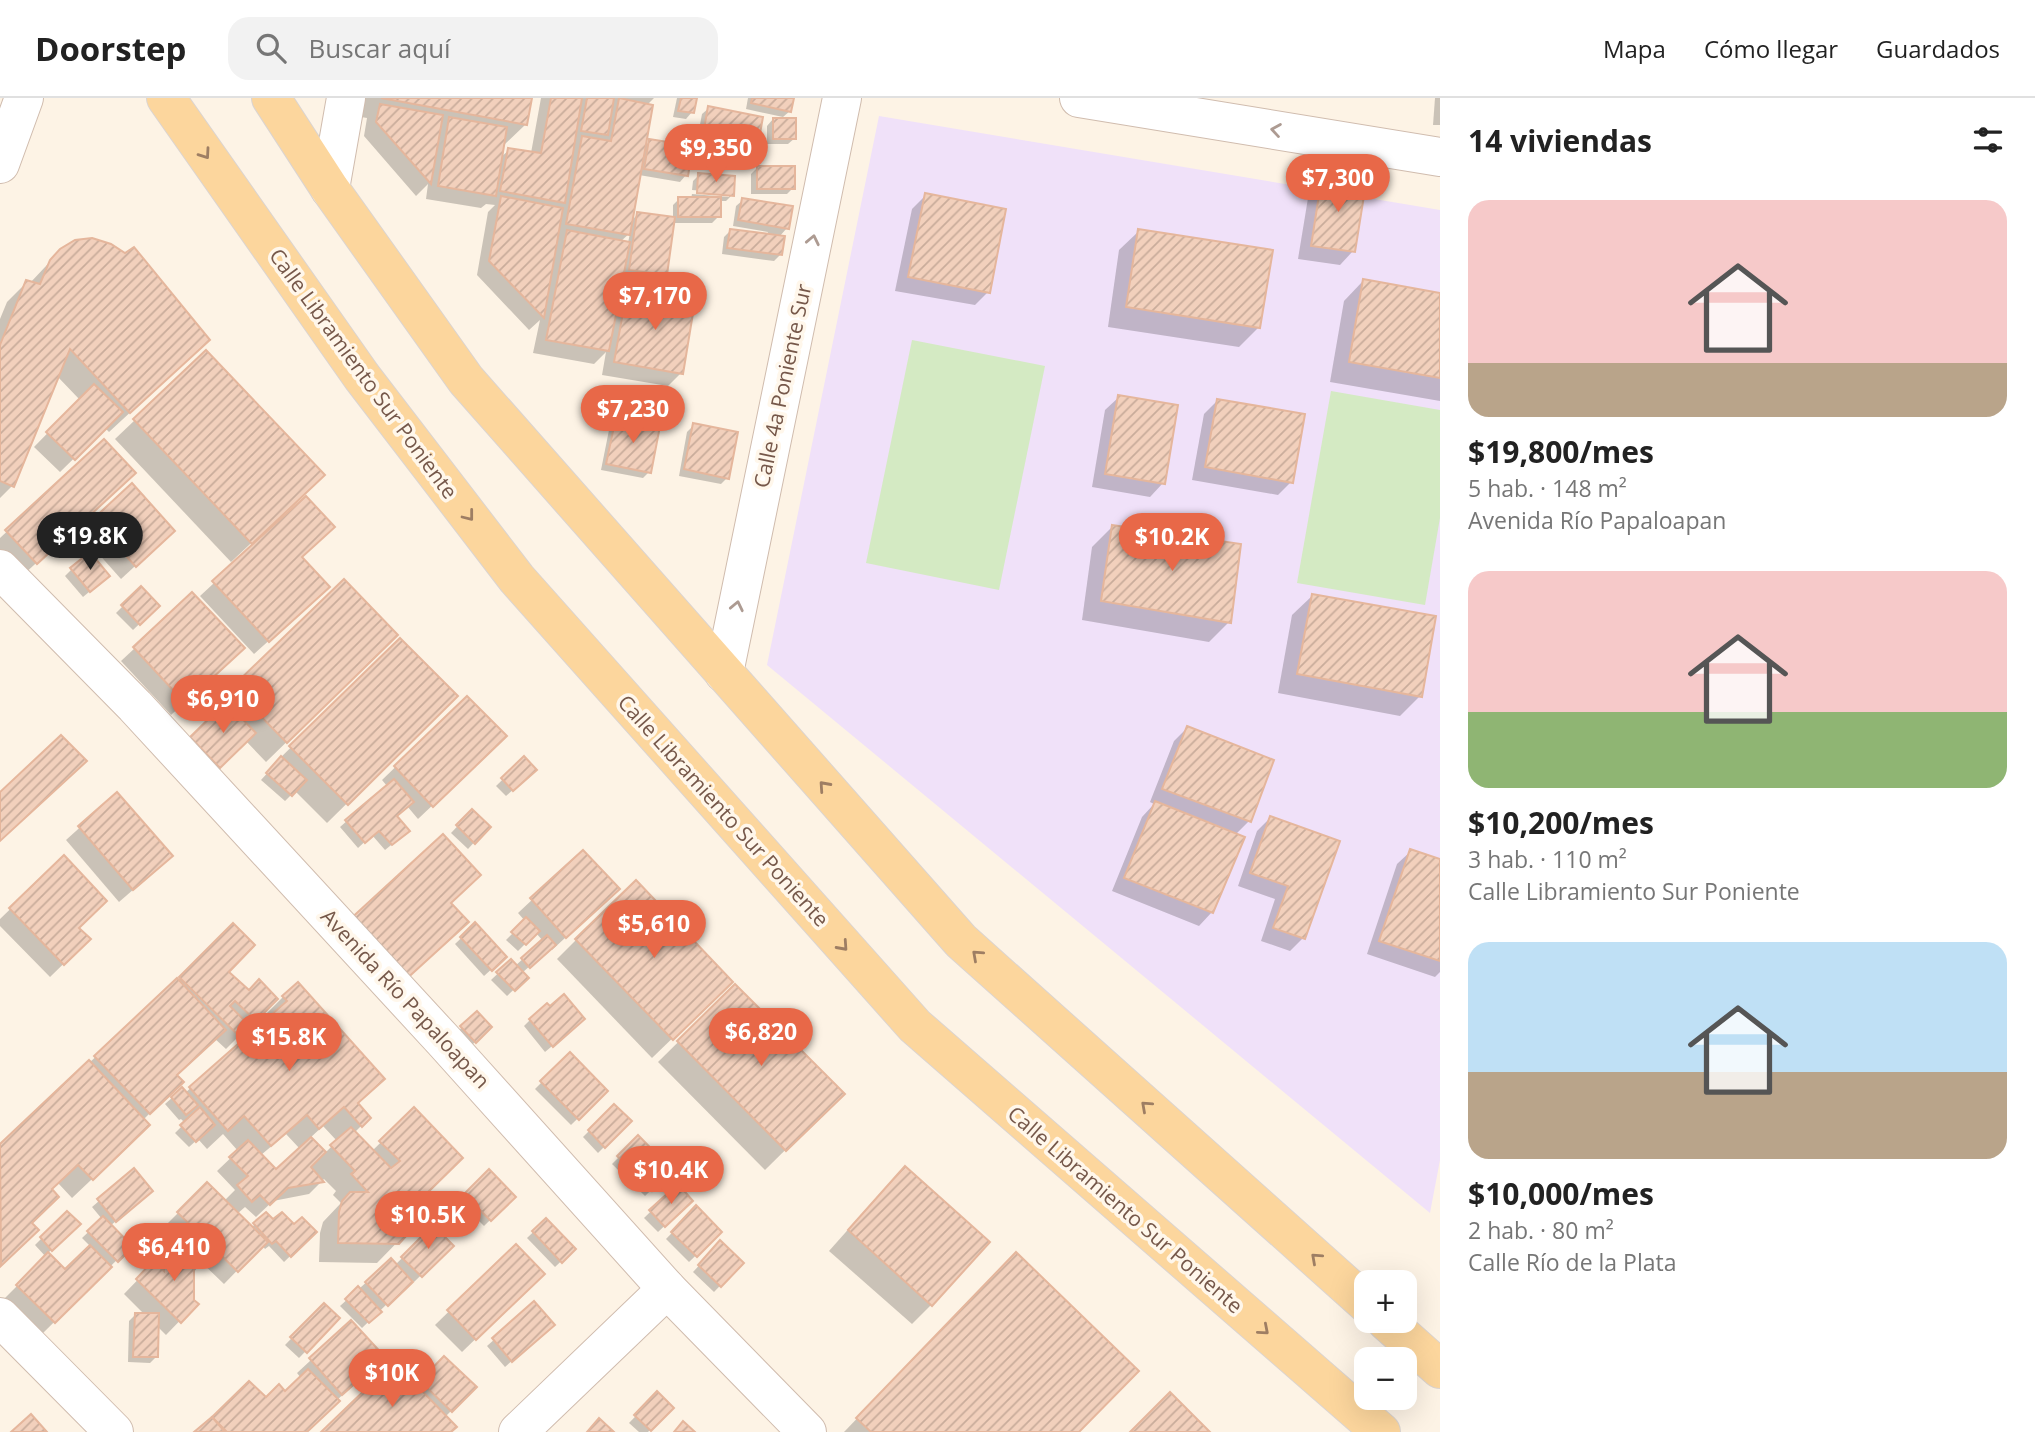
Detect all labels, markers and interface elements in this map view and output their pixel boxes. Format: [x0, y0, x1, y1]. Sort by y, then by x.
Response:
search box [228, 17, 718, 80]
text: Doorstep [35, 26, 186, 71]
icon: search [252, 29, 290, 67]
text: Buscar aquí [308, 30, 451, 66]
text: Mapa [1603, 32, 1666, 65]
text: Cómo llegar [1704, 32, 1838, 65]
text: Guardados [1876, 32, 2000, 65]
text: 14 viviendas [1468, 120, 1652, 161]
icon: filters [1969, 121, 2007, 159]
one-way arrow [1270, 123, 1282, 138]
pin: $9,350 [659, 125, 773, 184]
text: $9,350 [680, 131, 752, 163]
one-way arrow [197, 146, 209, 159]
pin: $7,300 [1281, 155, 1395, 214]
text: $7,300 [1302, 161, 1374, 193]
one-way arrow [805, 234, 820, 246]
street label: Calle Libramiento Sur Poniente [263, 243, 464, 504]
icon: home [1675, 245, 1801, 371]
pin: $7,170 [598, 272, 712, 332]
text: $7,170 [619, 279, 691, 311]
street label: Calle 4a Poniente Sur [747, 281, 817, 490]
pin: $7,230 [576, 386, 690, 445]
text: $7,230 [597, 392, 669, 424]
text: $19,800/mes [1468, 431, 1654, 472]
text: 5 hab. · 148 m² [1468, 472, 1627, 504]
text: Avenida Río Papaloapan [1468, 504, 1726, 536]
one-way arrow [460, 508, 473, 521]
pin: $19.8K [33, 512, 147, 572]
pin: $10.2K [1115, 514, 1229, 573]
text: $19.8K [53, 519, 127, 551]
text: $10.2K [1135, 520, 1209, 552]
one-way arrow [729, 600, 744, 612]
icon: home [1675, 616, 1801, 742]
pin: $6,910 [166, 676, 280, 735]
text: $6,910 [187, 682, 259, 714]
street label: Calle Libramiento Sur Poniente [612, 688, 835, 932]
one-way arrow [820, 781, 832, 794]
text: $10,200/mes [1468, 802, 1654, 843]
text: 3 hab. · 110 m² [1468, 843, 1627, 875]
text: Calle Libramiento Sur Poniente [1468, 875, 1800, 907]
pin: $5,610 [597, 900, 711, 960]
street label: Avenida Río Papaloapan [315, 903, 496, 1094]
text: $5,610 [618, 907, 690, 939]
one-way arrow [835, 938, 847, 951]
one-way arrow [972, 950, 985, 963]
icon: home [1675, 987, 1801, 1113]
pin: $6,820 [704, 1009, 818, 1068]
pin: $15.8K [232, 1014, 346, 1073]
text: $6,820 [725, 1015, 797, 1047]
text: $15.8K [252, 1020, 326, 1052]
street label: Calle Libramiento Sur Poniente [1002, 1099, 1249, 1319]
one-way arrow [1142, 1102, 1155, 1115]
pin: $10.4K [614, 1146, 728, 1206]
text: $10.4K [634, 1153, 708, 1185]
text: $10,000/mes [1468, 1173, 1654, 1214]
pin: $10.5K [371, 1192, 485, 1251]
text: $10.5K [391, 1198, 465, 1230]
text: 2 hab. · 80 m² [1468, 1214, 1614, 1246]
pin: $6,410 [117, 1224, 231, 1283]
text: $6,410 [138, 1230, 210, 1262]
text: Calle Río de la Plata [1468, 1246, 1677, 1278]
one-way arrow [1311, 1254, 1324, 1266]
map controls [1354, 1270, 1417, 1410]
button: + [1354, 1270, 1417, 1333]
one-way arrow [1256, 1322, 1269, 1334]
button: − [1354, 1347, 1417, 1410]
pin: $10K [351, 1350, 433, 1409]
text: $10K [365, 1356, 419, 1388]

